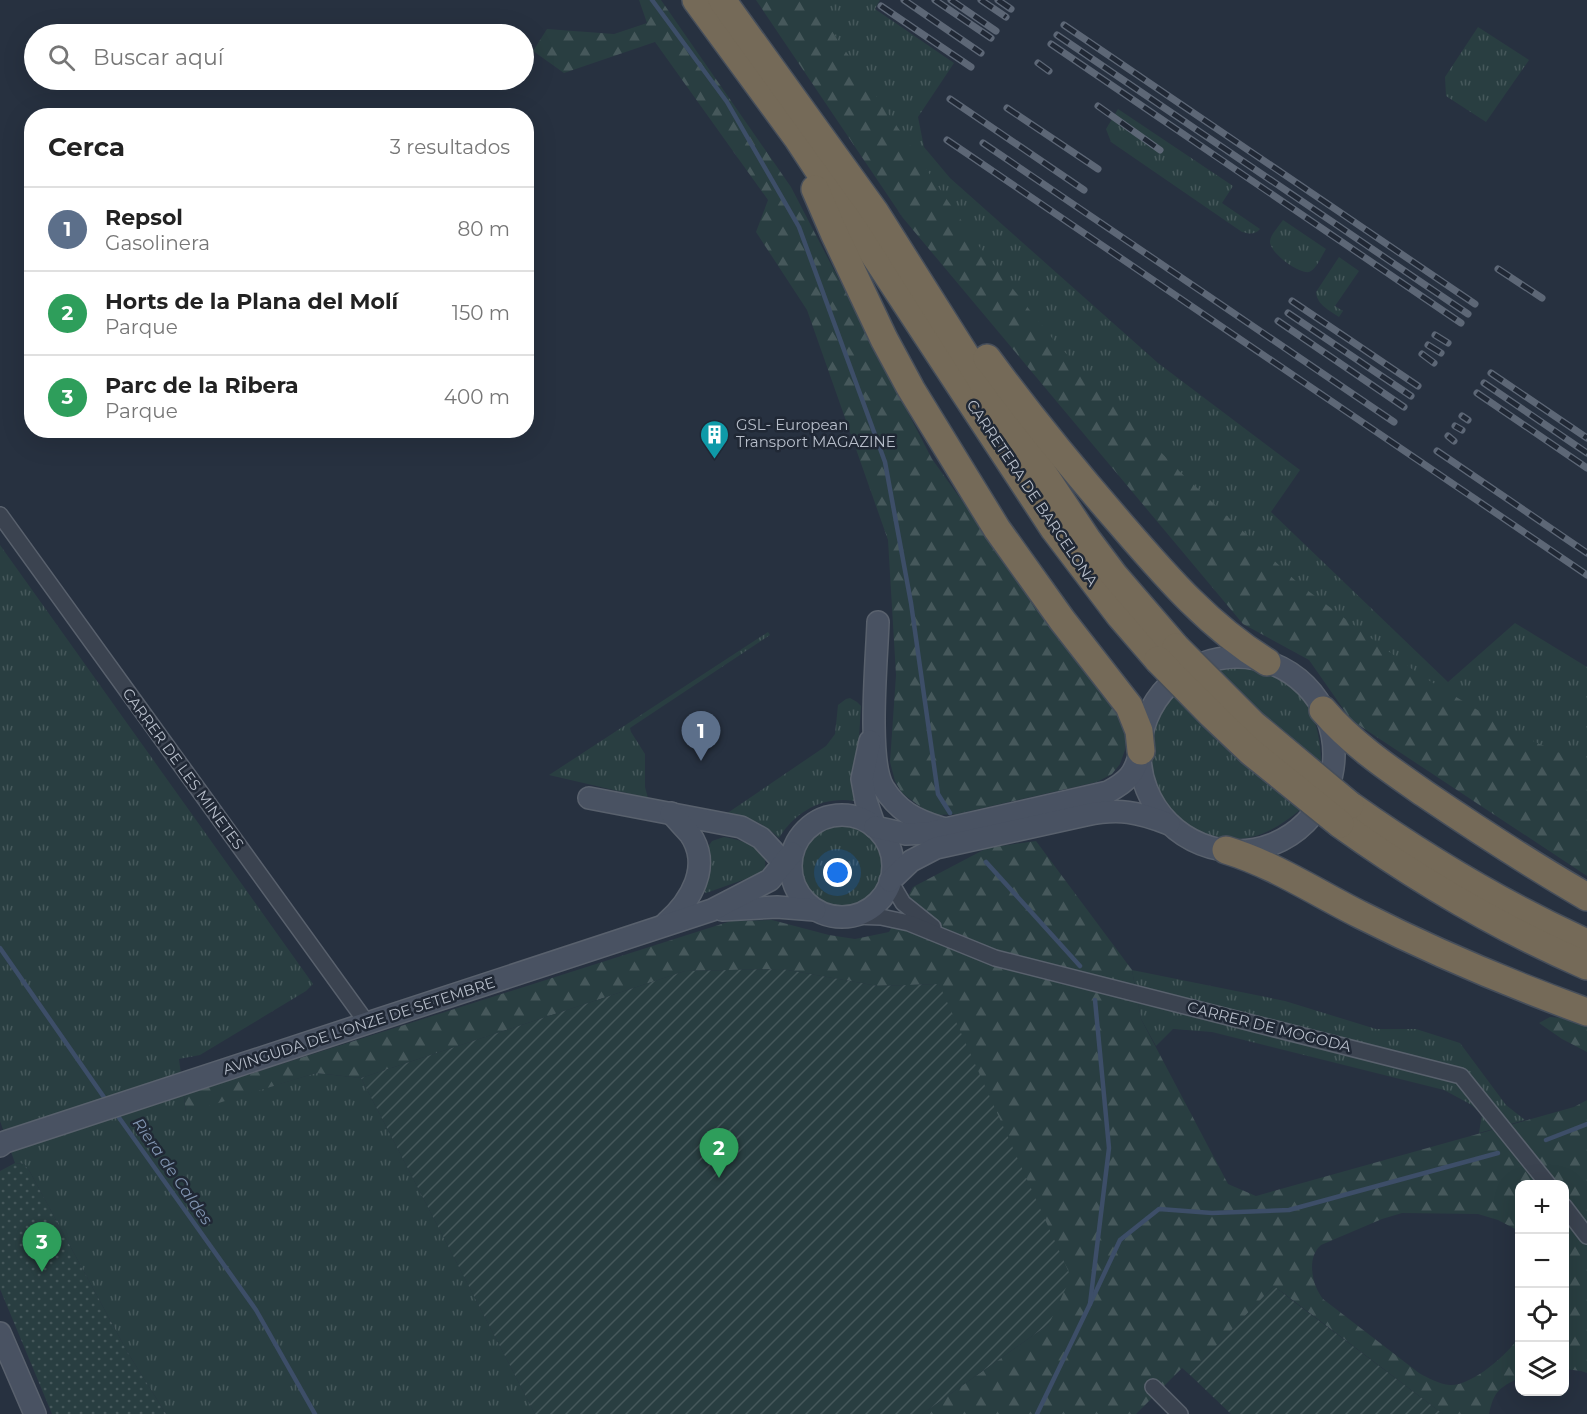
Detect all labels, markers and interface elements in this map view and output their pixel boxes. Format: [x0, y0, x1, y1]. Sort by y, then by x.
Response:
search box [24, 24, 534, 90]
icon: search [45, 41, 78, 74]
text: Buscar aquí [93, 44, 224, 71]
text: Cerca [48, 131, 125, 163]
text: 3 resultados [390, 135, 510, 159]
text: Repsol [105, 204, 183, 231]
text: 1 [64, 217, 71, 241]
text: 80 m [458, 217, 510, 241]
text: Gasolinera [105, 231, 210, 255]
text: Horts de la Plana del Molí [105, 288, 398, 315]
text: 2 [62, 301, 73, 325]
text: 150 m [452, 301, 510, 325]
text: Parque [105, 315, 178, 339]
text: Parc de la Ribera [105, 372, 299, 399]
text: 3 [62, 385, 73, 409]
text: 400 m [444, 385, 510, 409]
street label: CARRETERA DE BARCELONA [963, 396, 1102, 590]
text: Parque [105, 399, 178, 423]
place label: GSL- European Transport MAGAZINE [736, 415, 896, 451]
building icon: GSL- European Transport MAGAZINE [699, 418, 731, 460]
street label: CARRER DE LES MINETES [118, 684, 248, 853]
pin: 1 [682, 712, 720, 761]
your location [823, 858, 852, 887]
street label: AVINGUDA DE L'ONZE DE SETEMBRE [220, 972, 497, 1079]
street label: CARRER DE MOGODA [1185, 997, 1353, 1056]
water label: Riera de Caldes [129, 1114, 217, 1229]
pin: 2 [700, 1128, 738, 1178]
map controls [1515, 1180, 1569, 1396]
button: + [1515, 1180, 1569, 1234]
pin: 3 [22, 1222, 62, 1272]
button: − [1515, 1234, 1569, 1288]
button: locate [1515, 1288, 1569, 1342]
button: layers [1515, 1342, 1569, 1396]

